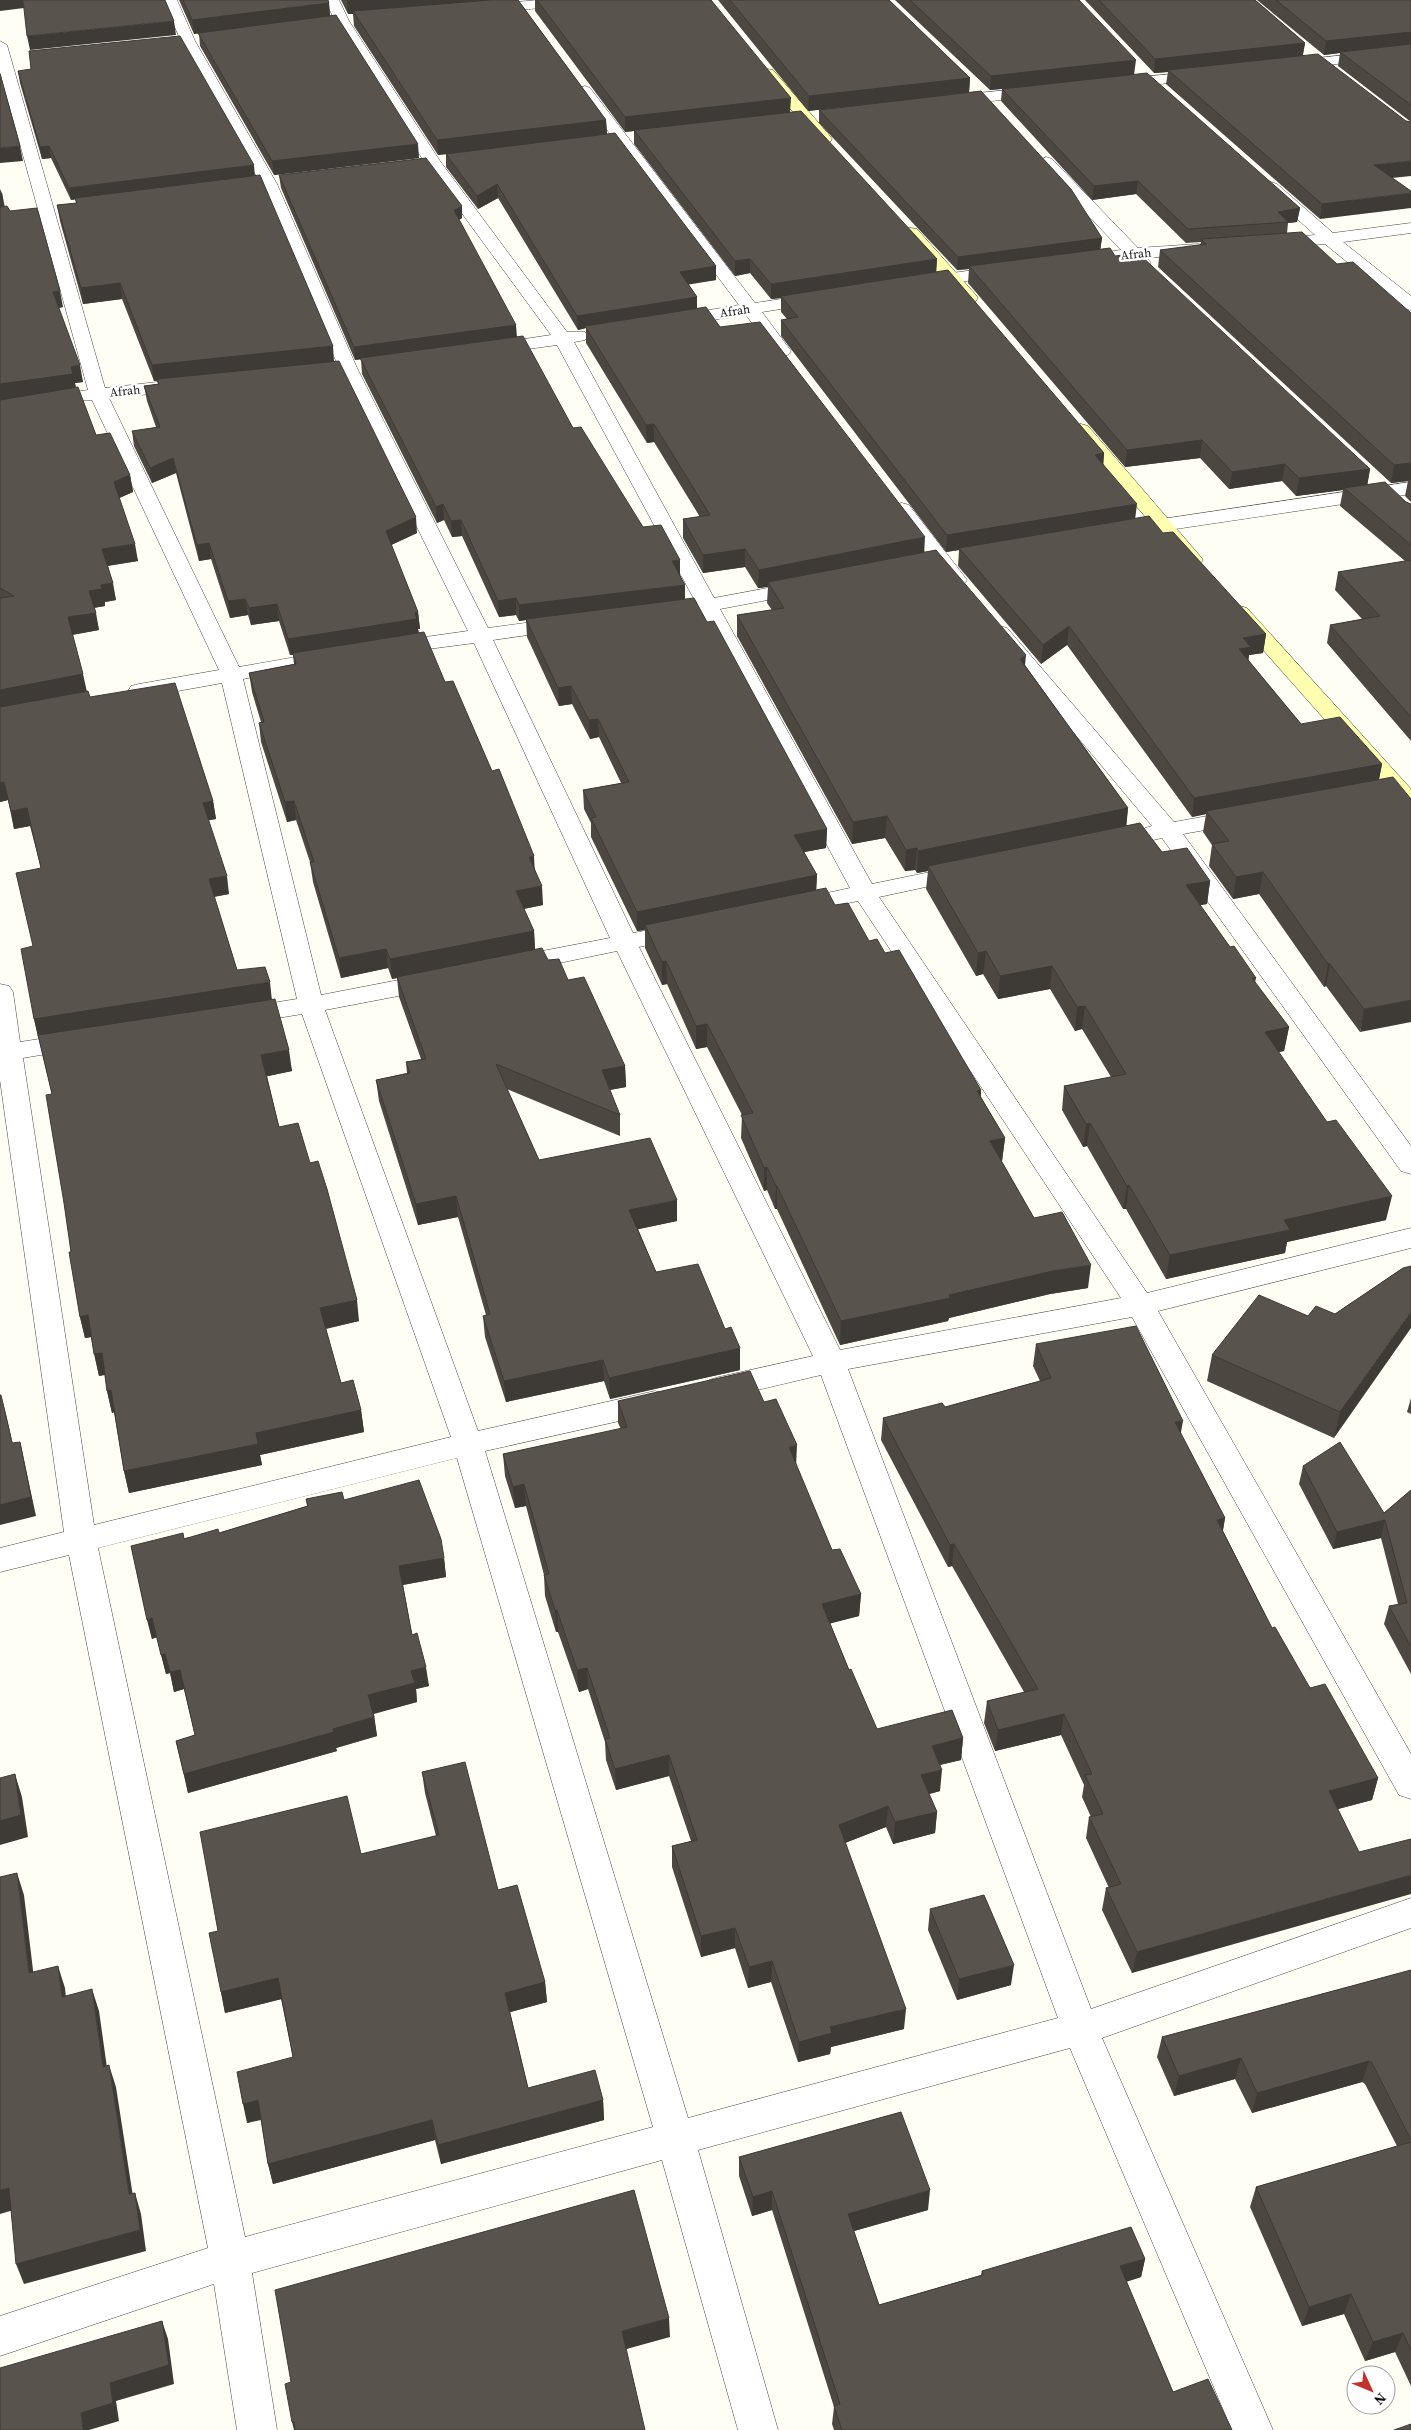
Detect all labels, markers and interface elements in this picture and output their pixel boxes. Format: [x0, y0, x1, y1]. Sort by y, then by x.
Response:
street label: Afrah [1120, 244, 1152, 264]
street label: Afrah [719, 301, 751, 321]
street label: Afrah [109, 381, 141, 401]
north arrow [1346, 2365, 1396, 2415]
text: N [1370, 2388, 1391, 2410]

